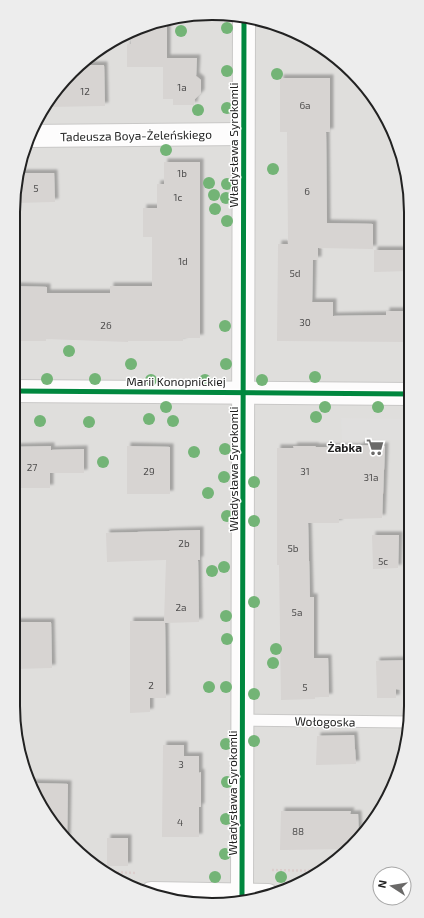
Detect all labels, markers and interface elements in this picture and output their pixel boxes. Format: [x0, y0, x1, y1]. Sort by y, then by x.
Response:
house number: 1a [177, 81, 187, 93]
street label: Władysława Syrokomli [226, 82, 240, 208]
house number: 12 [80, 85, 90, 97]
house number: 6a [299, 99, 311, 111]
street label: Tadeusza Boya-Żeleńskiego [60, 127, 212, 143]
house number: 1b [177, 167, 187, 179]
house number: 5 [33, 182, 39, 194]
house number: 6 [304, 185, 310, 197]
house number: 1c [174, 191, 183, 203]
house number: 1d [178, 255, 188, 267]
house number: 5d [289, 267, 301, 279]
house number: 30 [299, 316, 311, 328]
house number: 26 [100, 319, 112, 331]
street label: Marii Konopnickiej [126, 374, 226, 389]
street label: Władysława Syrokomli [226, 406, 240, 532]
supermarket icon: Żabka [365, 437, 385, 457]
place label: Żabka [327, 440, 362, 454]
house number: 27 [27, 461, 37, 473]
house number: 29 [143, 465, 155, 477]
house number: 31 [300, 465, 310, 477]
house number: 31a [363, 471, 379, 483]
house number: 2b [178, 537, 190, 549]
house number: 5b [287, 542, 299, 554]
house number: 5c [378, 555, 388, 567]
house number: 2a [175, 601, 187, 613]
house number: 5a [292, 606, 302, 618]
house number: 2 [148, 679, 154, 691]
house number: 5 [302, 681, 308, 693]
street label: Wołogoska [294, 713, 356, 729]
street label: Władysława Syrokomli [225, 730, 239, 856]
house number: 3 [178, 758, 184, 770]
house number: 4 [177, 816, 183, 828]
house number: 88 [292, 825, 304, 837]
north arrow [372, 866, 412, 906]
text: N [375, 879, 389, 889]

